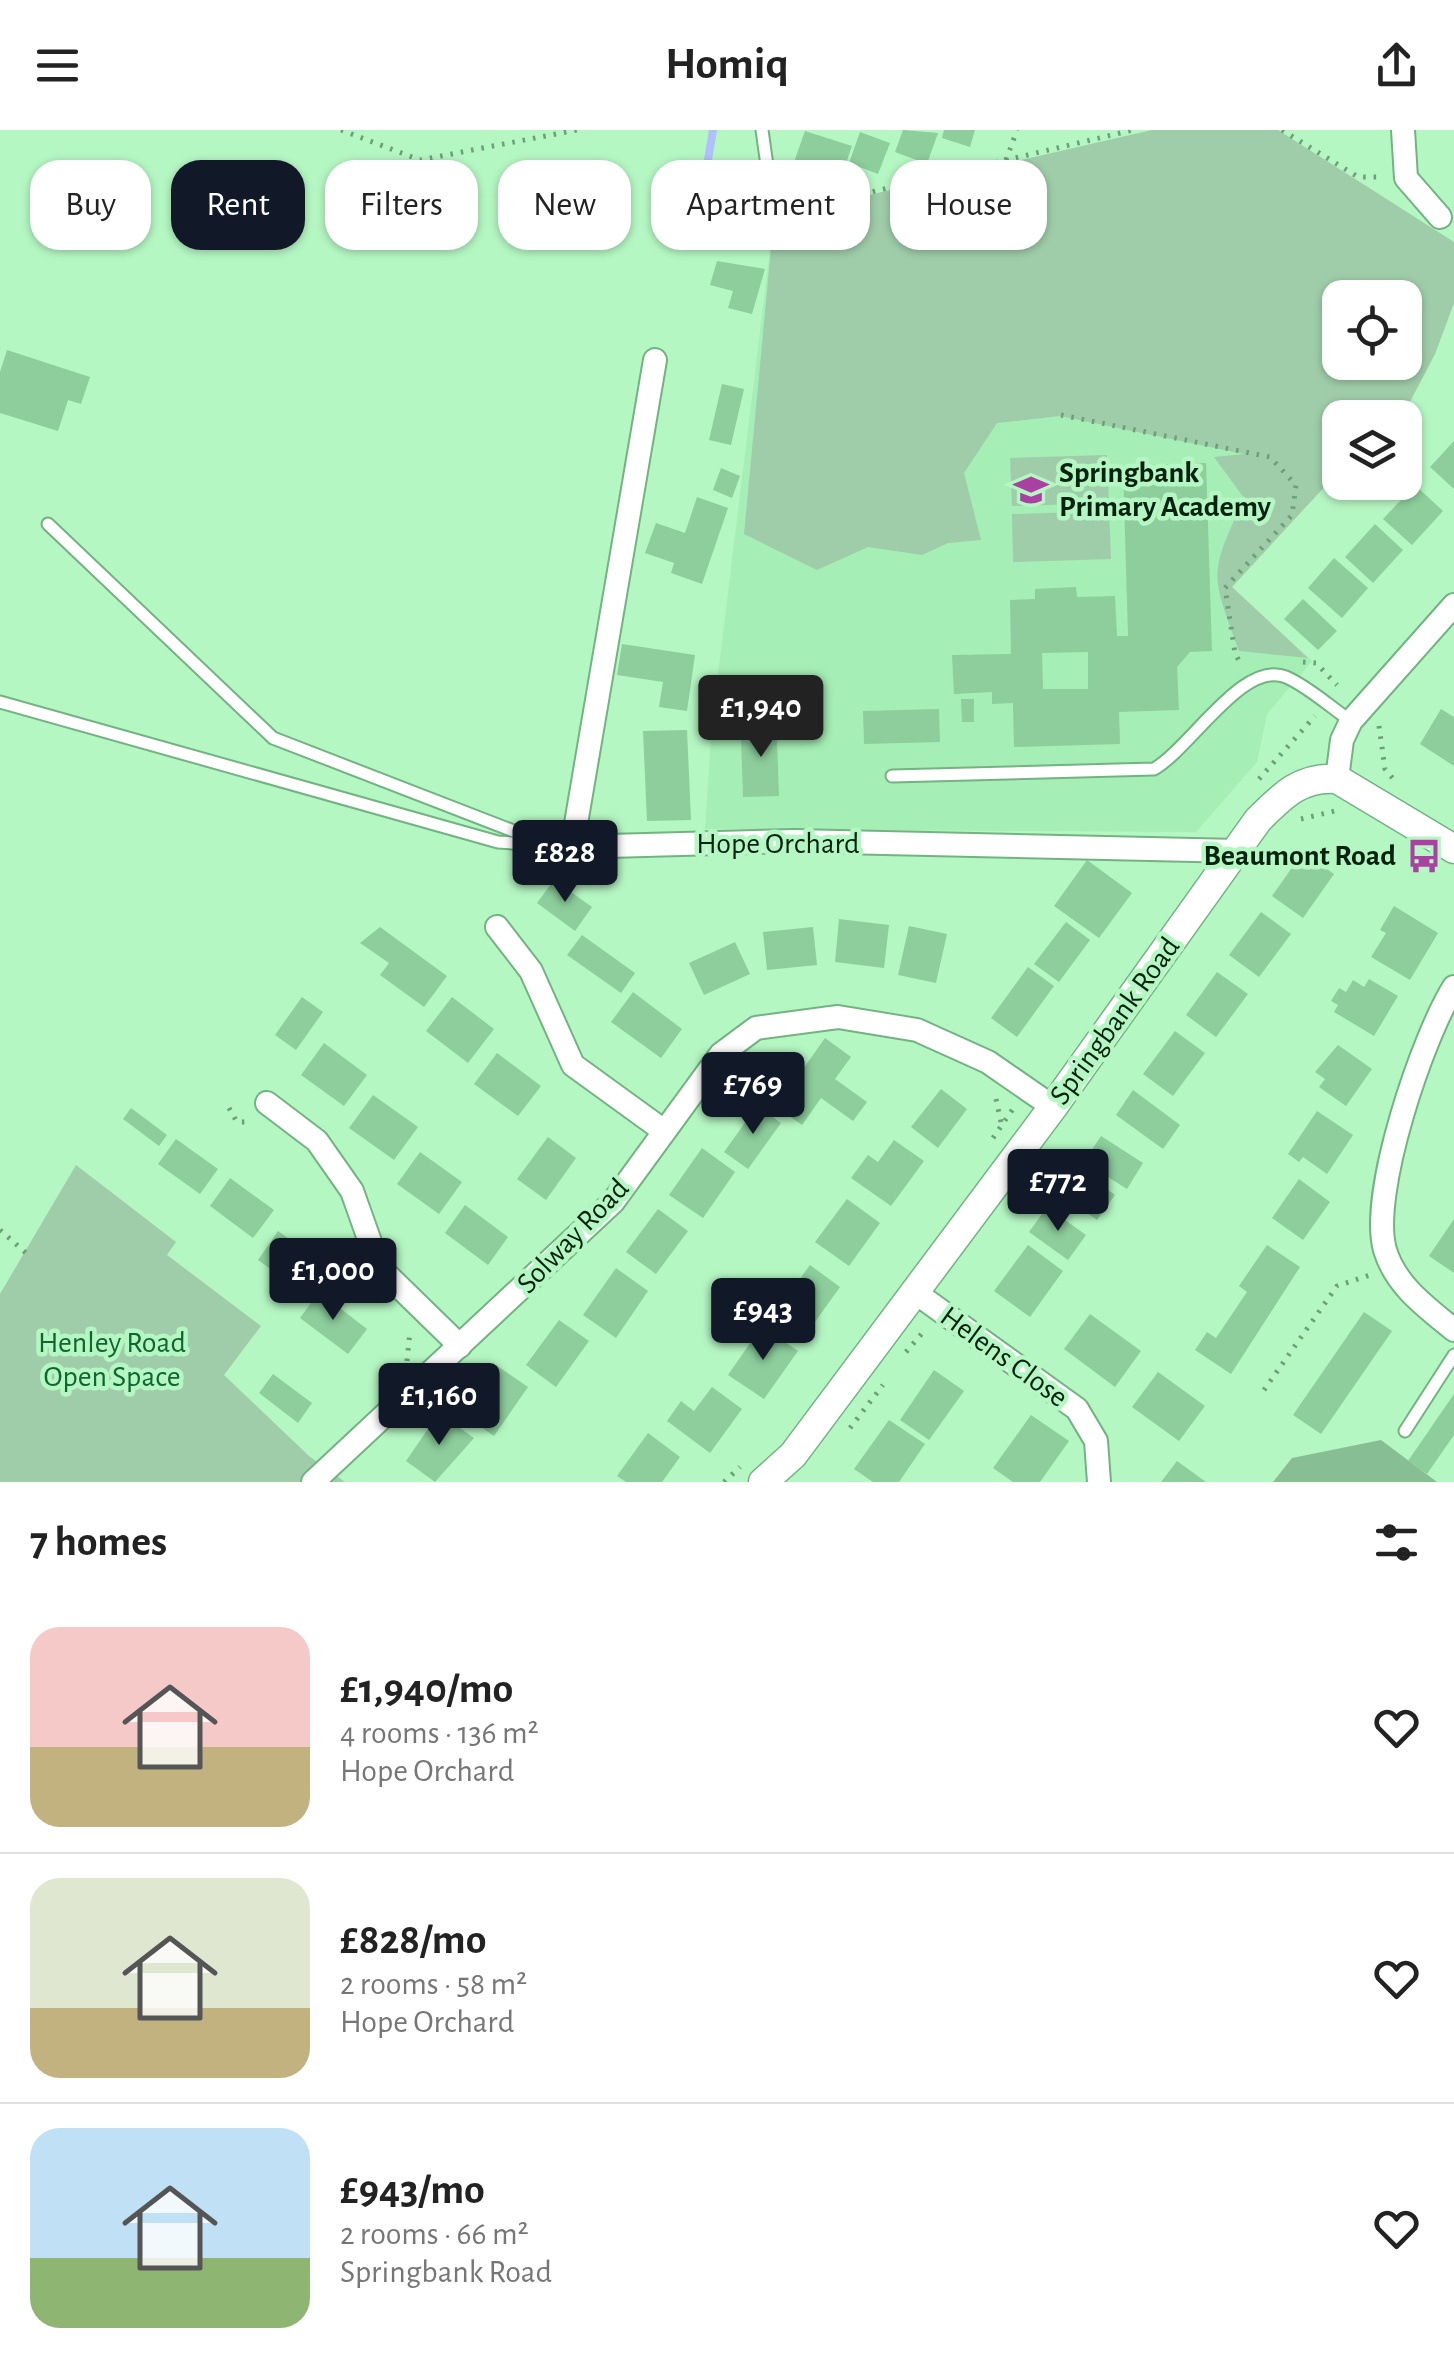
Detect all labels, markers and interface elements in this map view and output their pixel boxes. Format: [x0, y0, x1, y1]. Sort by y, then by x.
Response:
icon: menu [30, 38, 85, 93]
icon: share [1369, 38, 1424, 93]
text: Homiq [665, 42, 789, 87]
chip: Buy [30, 160, 151, 250]
chip: Rent [171, 160, 305, 250]
chip: Filters [325, 160, 478, 250]
chip: New [498, 160, 631, 250]
chip: Apartment [651, 160, 870, 250]
chip: House [890, 160, 1047, 250]
map controls [1322, 280, 1422, 500]
button: locate [1322, 280, 1422, 380]
button: layers [1322, 400, 1422, 500]
place label: Springbank Primary Academy [1059, 458, 1272, 522]
school or university icon: Springbank Primary Academy [1012, 471, 1050, 509]
pin: £1,940 [680, 675, 842, 760]
text: £1,940 [720, 691, 802, 723]
pin: £828 [506, 820, 624, 905]
street label: Hope Orchard [696, 829, 860, 859]
text: £828 [535, 836, 595, 868]
bus stop icon: Beaumont Road [1405, 837, 1443, 875]
place label: Beaumont Road [1204, 841, 1396, 871]
street label: Springbank Road [1044, 932, 1186, 1110]
pin: £769 [694, 1052, 812, 1137]
text: £769 [723, 1068, 783, 1100]
pin: £772 [999, 1149, 1117, 1234]
text: £772 [1030, 1165, 1087, 1197]
street label: Solway Road [511, 1173, 635, 1299]
pin: £1,000 [252, 1238, 414, 1323]
text: £1,000 [291, 1254, 375, 1286]
pin: £943 [704, 1278, 822, 1363]
text: £943 [733, 1294, 793, 1326]
street label: Helens Close [935, 1301, 1073, 1413]
park label: Henley Road Open Space [38, 1328, 186, 1392]
pin: £1,160 [358, 1363, 520, 1448]
text: £1,160 [401, 1379, 477, 1411]
icon: filters [1369, 1515, 1424, 1570]
text: 7 homes [30, 1521, 167, 1563]
icon: home [110, 1667, 230, 1787]
text: £1,940/mo [340, 1668, 513, 1710]
icon: heart [1369, 1700, 1424, 1755]
text: 4 rooms · 136 m² [340, 1717, 539, 1749]
text: Hope Orchard [340, 1755, 514, 1787]
icon: home [110, 1918, 230, 2038]
text: £828/mo [340, 1919, 487, 1961]
icon: heart [1369, 1951, 1424, 2006]
text: 2 rooms · 58 m² [340, 1968, 527, 2000]
text: Hope Orchard [340, 2006, 514, 2038]
icon: home [110, 2168, 230, 2288]
text: £943/mo [340, 2169, 485, 2211]
icon: heart [1369, 2201, 1424, 2256]
text: 2 rooms · 66 m² [340, 2218, 529, 2250]
text: Springbank Road [340, 2256, 552, 2288]

